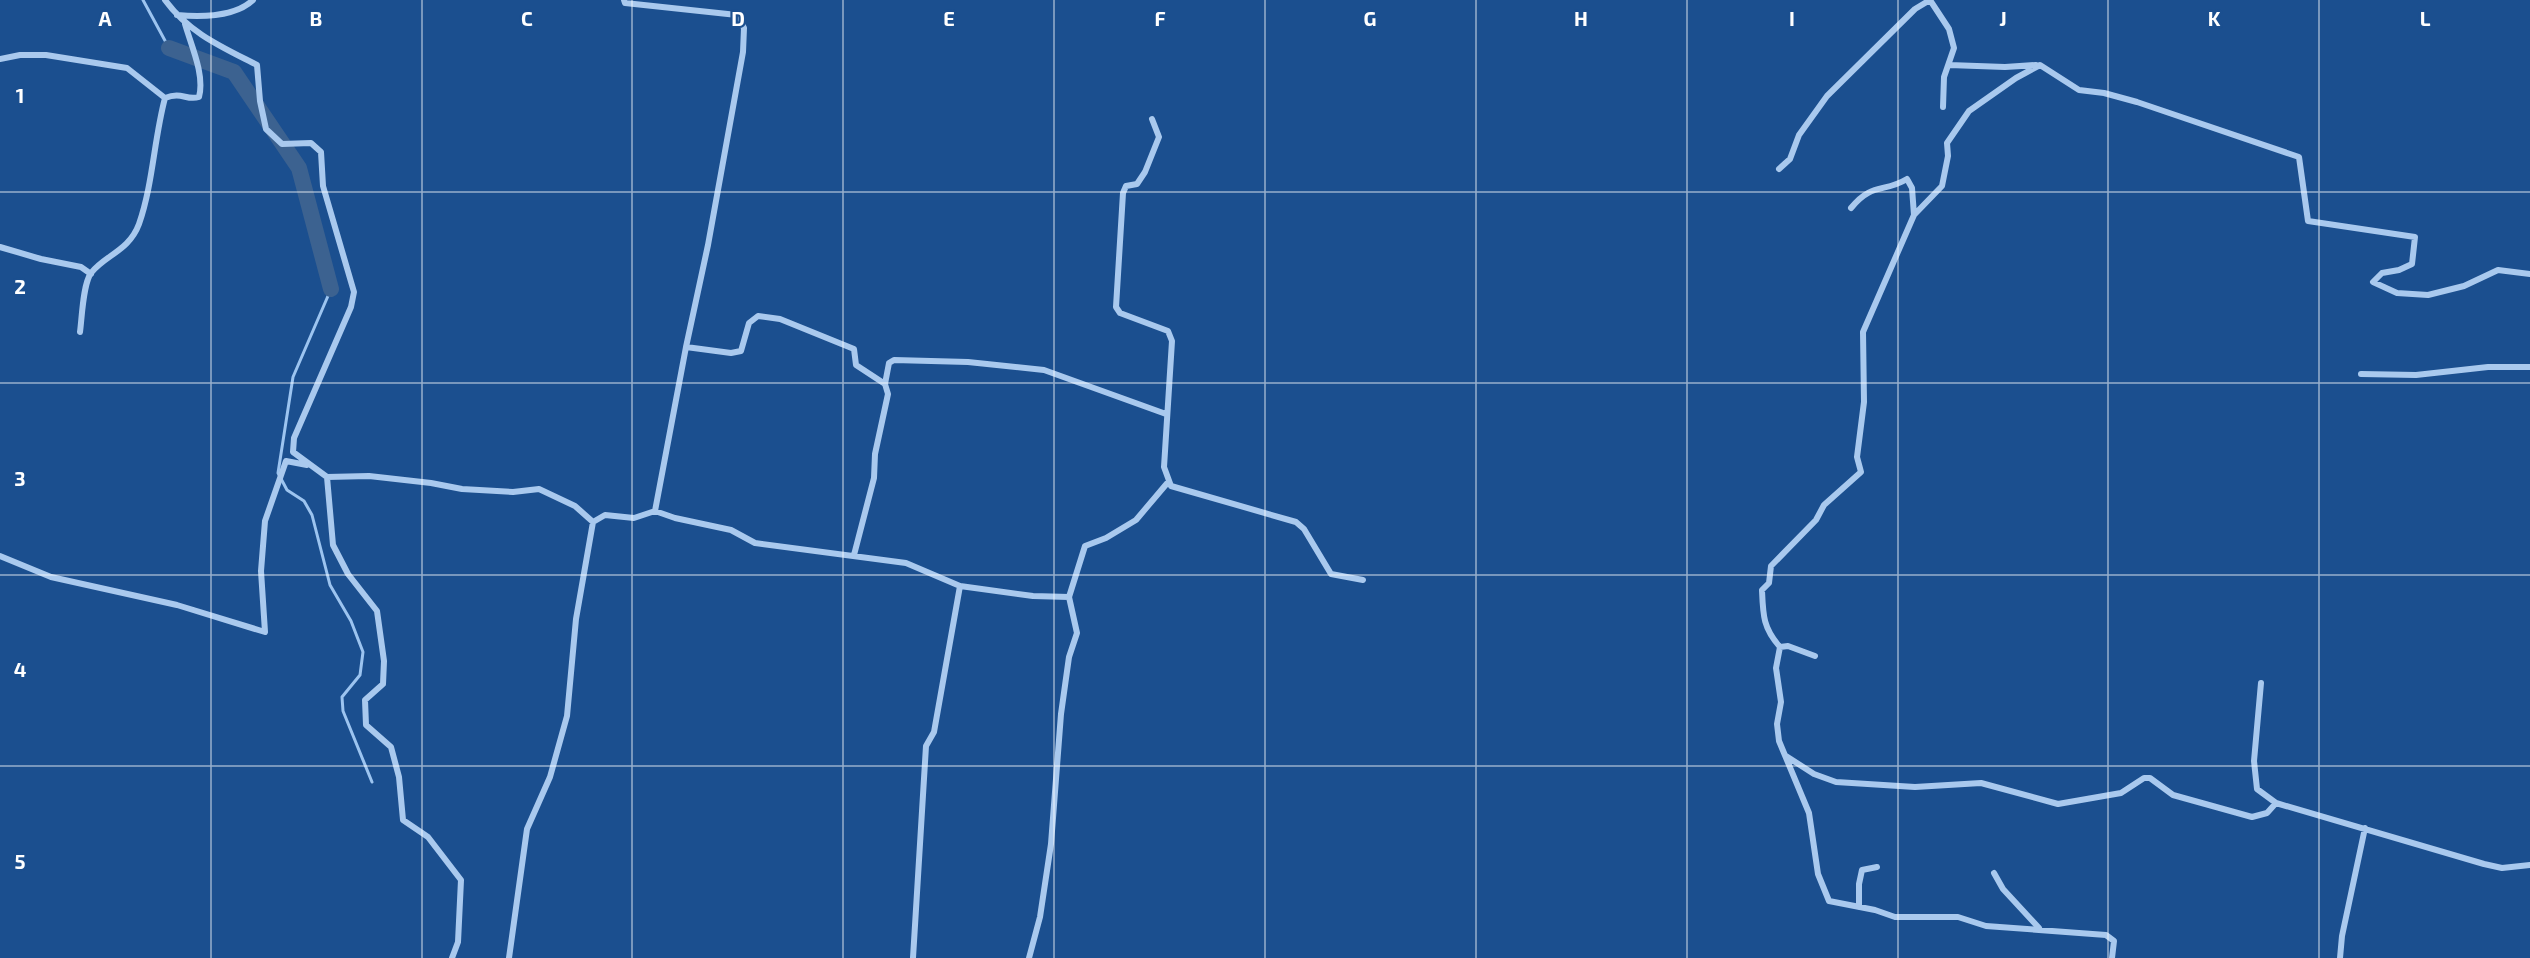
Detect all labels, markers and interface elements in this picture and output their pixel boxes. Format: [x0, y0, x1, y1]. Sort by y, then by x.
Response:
text: A [98, 6, 112, 30]
text: B [310, 6, 322, 30]
text: C [521, 6, 533, 30]
text: D [731, 6, 745, 30]
text: E [943, 6, 955, 30]
text: F [1154, 6, 1166, 30]
text: G [1364, 6, 1376, 30]
text: H [1574, 6, 1588, 30]
text: I [1789, 6, 1795, 30]
text: J [1999, 6, 2007, 30]
text: K [2208, 6, 2221, 30]
text: L [2420, 6, 2431, 30]
text: 1 [16, 83, 24, 107]
text: 2 [14, 274, 26, 298]
text: 3 [14, 466, 26, 490]
text: 4 [14, 657, 27, 681]
text: 5 [14, 849, 26, 873]

